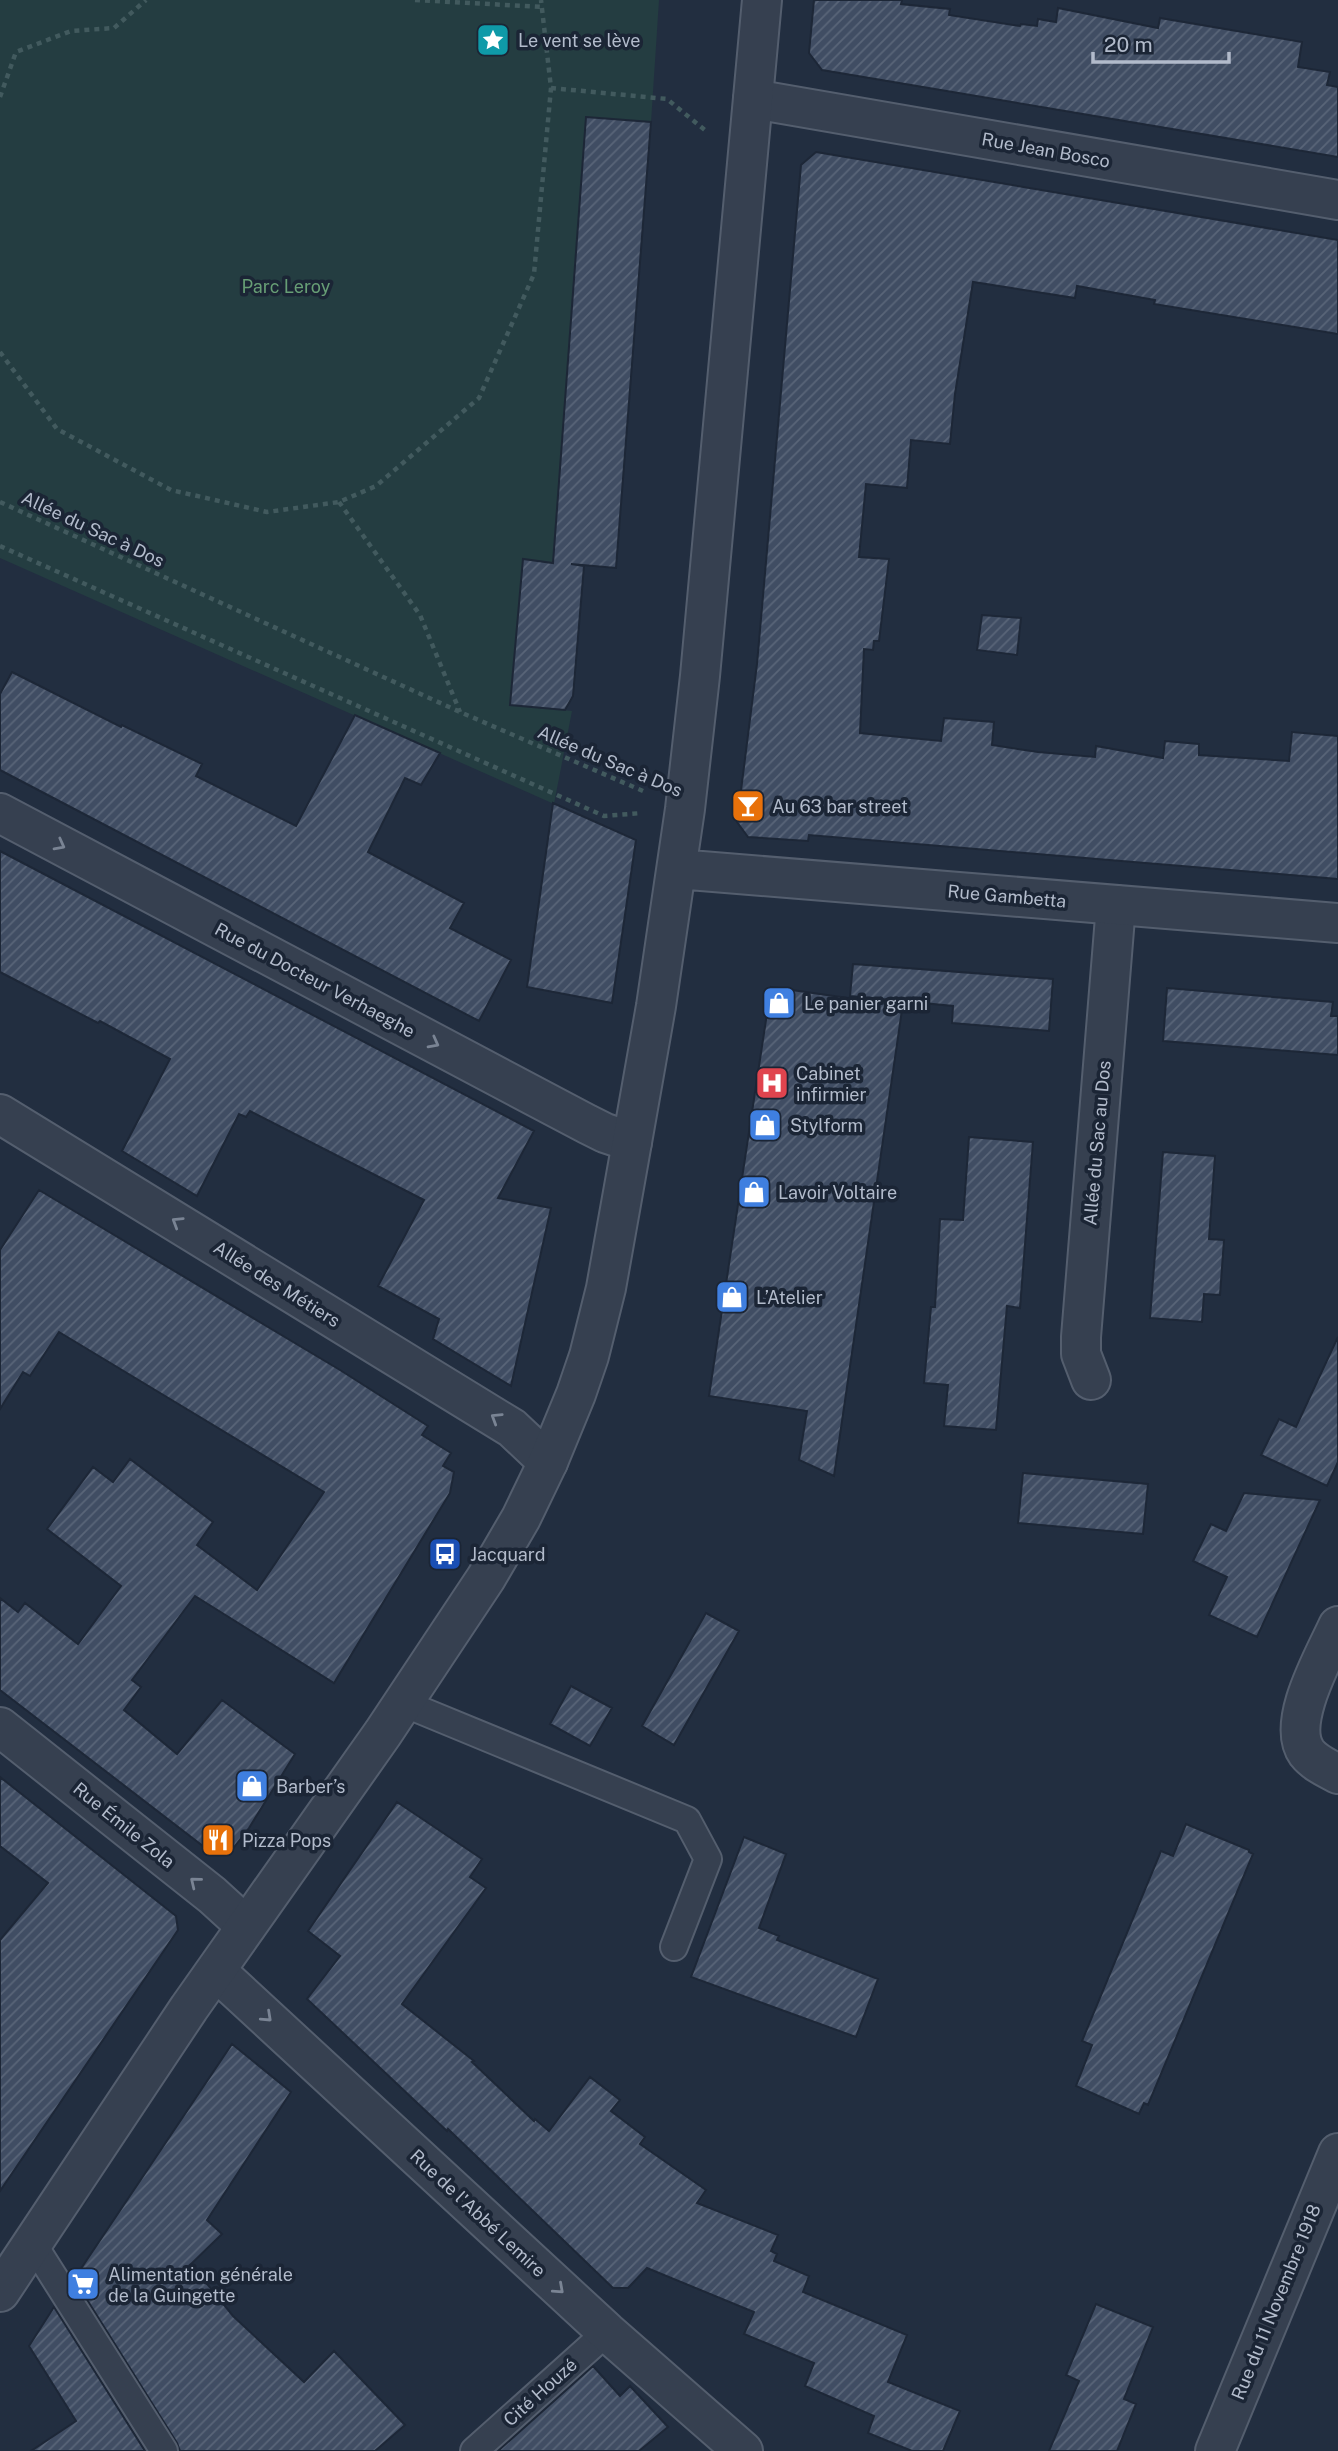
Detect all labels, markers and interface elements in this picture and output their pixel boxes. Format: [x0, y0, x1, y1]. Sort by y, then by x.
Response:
place icon: Le vent se lève [474, 21, 512, 59]
scale bar [1093, 21, 1230, 65]
place label: Le vent se lève [518, 30, 641, 51]
text: 20 m [1104, 32, 1153, 57]
street label: Rue Jean Bosco [980, 128, 1112, 172]
park label: Parc Leroy [242, 276, 331, 297]
street label: Allée du Sac à Dos [18, 487, 168, 571]
street label: Allée du Sac à Dos [535, 721, 685, 801]
bar icon: Au 63 bar street [729, 787, 767, 825]
place label: Au 63 bar street [772, 796, 908, 817]
one-way arrow [53, 837, 65, 850]
street label: Rue Gambetta [947, 880, 1067, 912]
street label: Rue du Docteur Verhaeghe [211, 918, 419, 1042]
shop icon: Le panier garni [760, 984, 798, 1022]
place label: Le panier garni [804, 993, 928, 1014]
one-way arrow [427, 1035, 440, 1049]
street label: Allée du Sac au Dos [1079, 1060, 1115, 1226]
place label: Cabinet infirmier [796, 1063, 867, 1105]
hospital icon: Cabinet infirmier [753, 1064, 791, 1102]
shop icon: Stylform [746, 1106, 784, 1144]
place label: Stylform [790, 1115, 863, 1136]
shop icon: Lavoir Voltaire [735, 1173, 773, 1211]
place label: Lavoir Voltaire [778, 1182, 897, 1203]
one-way arrow [172, 1218, 185, 1231]
street label: Allée des Métiers [210, 1237, 344, 1331]
shop icon: L’Atelier [713, 1278, 751, 1316]
place label: L’Atelier [756, 1287, 823, 1308]
one-way arrow [491, 1414, 504, 1427]
bus stop icon: Jacquard [426, 1535, 464, 1573]
place label: Jacquard [470, 1544, 545, 1565]
shop icon: Barber’s [233, 1767, 271, 1805]
place label: Barber’s [276, 1776, 345, 1797]
street label: Rue Émile Zola [69, 1777, 179, 1872]
restaurant icon: Pizza Pops [199, 1821, 237, 1859]
place label: Pizza Pops [242, 1830, 331, 1851]
one-way arrow [190, 1877, 202, 1890]
one-way arrow [259, 2009, 272, 2022]
street label: Rue de l'Abbé Lemire [406, 2145, 550, 2281]
street label: Rue du 11 Novembre 1918 [1227, 2201, 1325, 2403]
place label: Alimentation générale de la Guingette [108, 2264, 293, 2306]
supermarket icon: Alimentation générale de la Guingette [64, 2265, 102, 2303]
one-way arrow [551, 2280, 564, 2293]
street label: Cité Houzé [499, 2354, 581, 2430]

